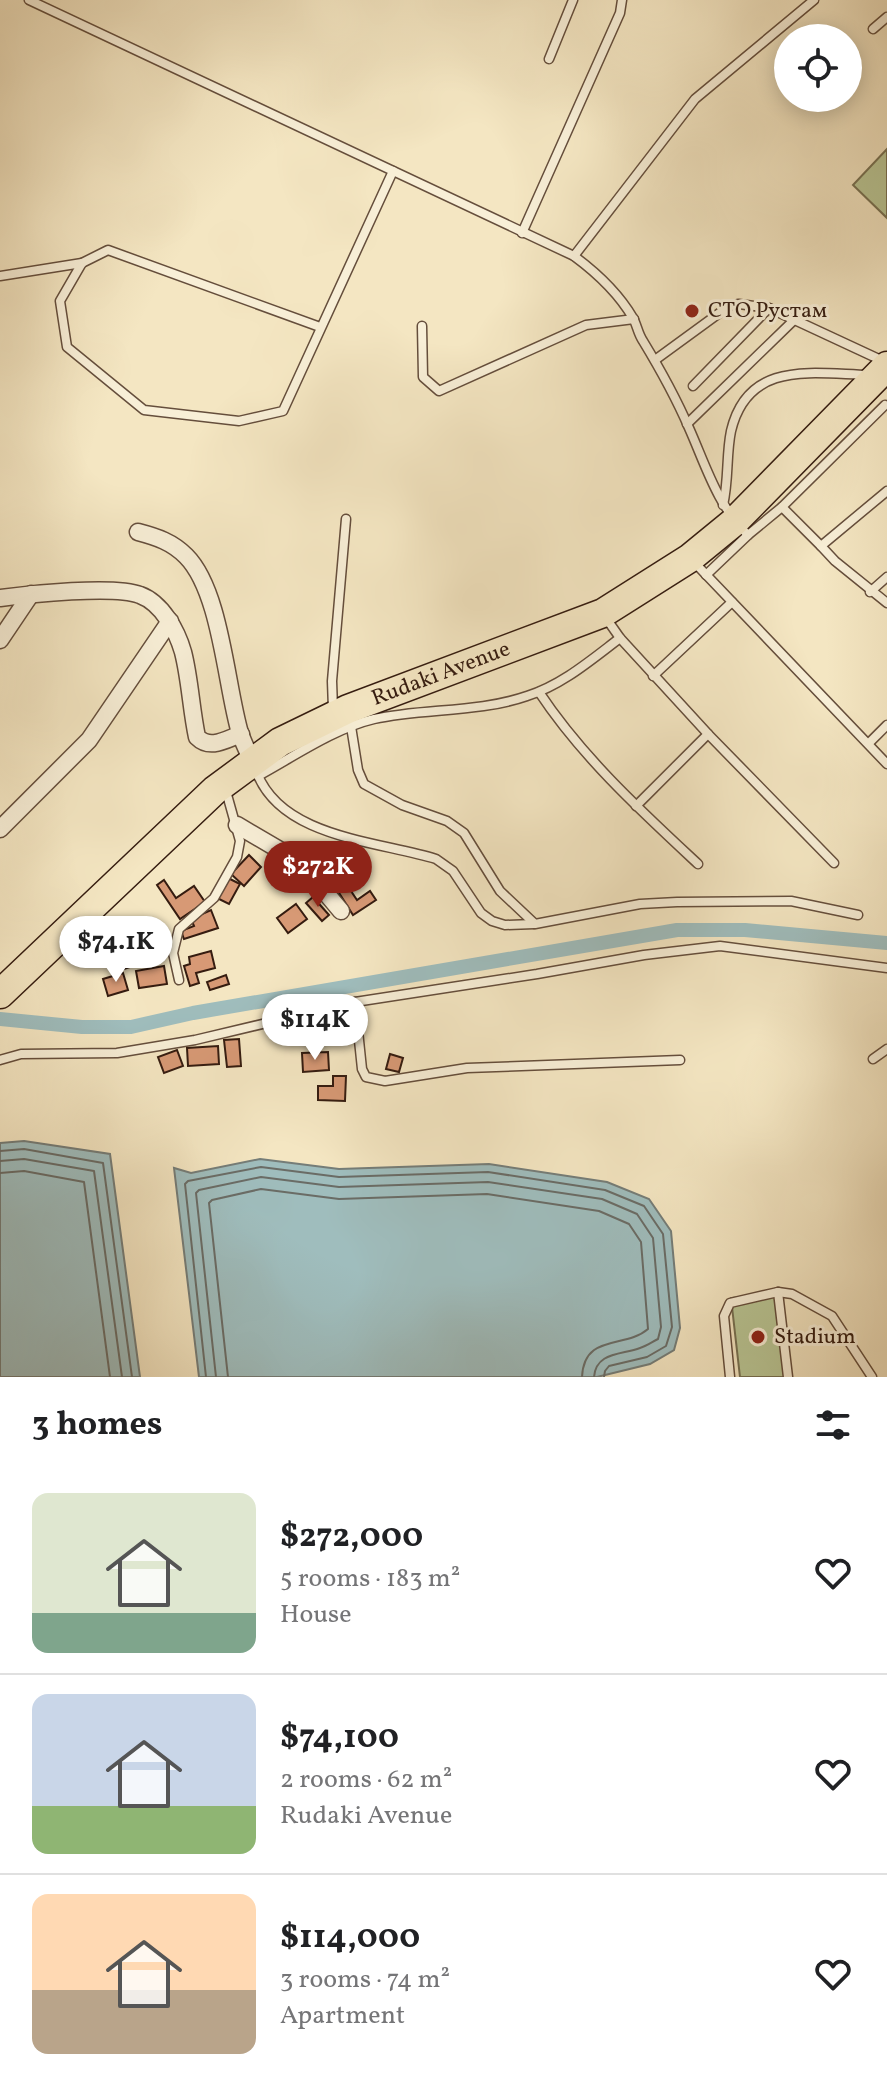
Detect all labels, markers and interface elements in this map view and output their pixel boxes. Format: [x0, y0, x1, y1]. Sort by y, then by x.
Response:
map controls [774, 24, 862, 112]
button: locate [774, 24, 862, 112]
place label: СТО Рустам [708, 296, 827, 327]
marker: СТО Рустам [683, 302, 701, 320]
street label: Rudaki Avenue [367, 634, 515, 714]
pin: $272K [262, 841, 374, 909]
text: $272K [282, 849, 354, 885]
pin: $74.1K [51, 916, 181, 984]
text: $74.1K [77, 924, 155, 960]
pin: $114K [259, 994, 371, 1062]
text: $114K [280, 1002, 350, 1038]
place label: Stadium [774, 1322, 856, 1353]
marker: Stadium [749, 1328, 767, 1346]
text: 3 homes [32, 1402, 162, 1449]
icon: filters [811, 1403, 855, 1447]
text: $272,000 [280, 1514, 423, 1561]
icon: home [96, 1525, 192, 1621]
icon: heart [811, 1551, 855, 1595]
text: 5 rooms · 183 m² [280, 1561, 460, 1597]
text: House [280, 1597, 352, 1633]
text: $74,100 [280, 1715, 399, 1762]
icon: home [96, 1726, 192, 1822]
icon: heart [811, 1752, 855, 1796]
text: 2 rooms · 62 m² [280, 1762, 452, 1798]
text: Rudaki Avenue [280, 1798, 452, 1834]
text: $114,000 [280, 1915, 420, 1962]
icon: home [96, 1926, 192, 2022]
icon: heart [811, 1952, 855, 1996]
text: 3 rooms · 74 m² [280, 1962, 450, 1998]
text: Apartment [280, 1998, 405, 2034]

